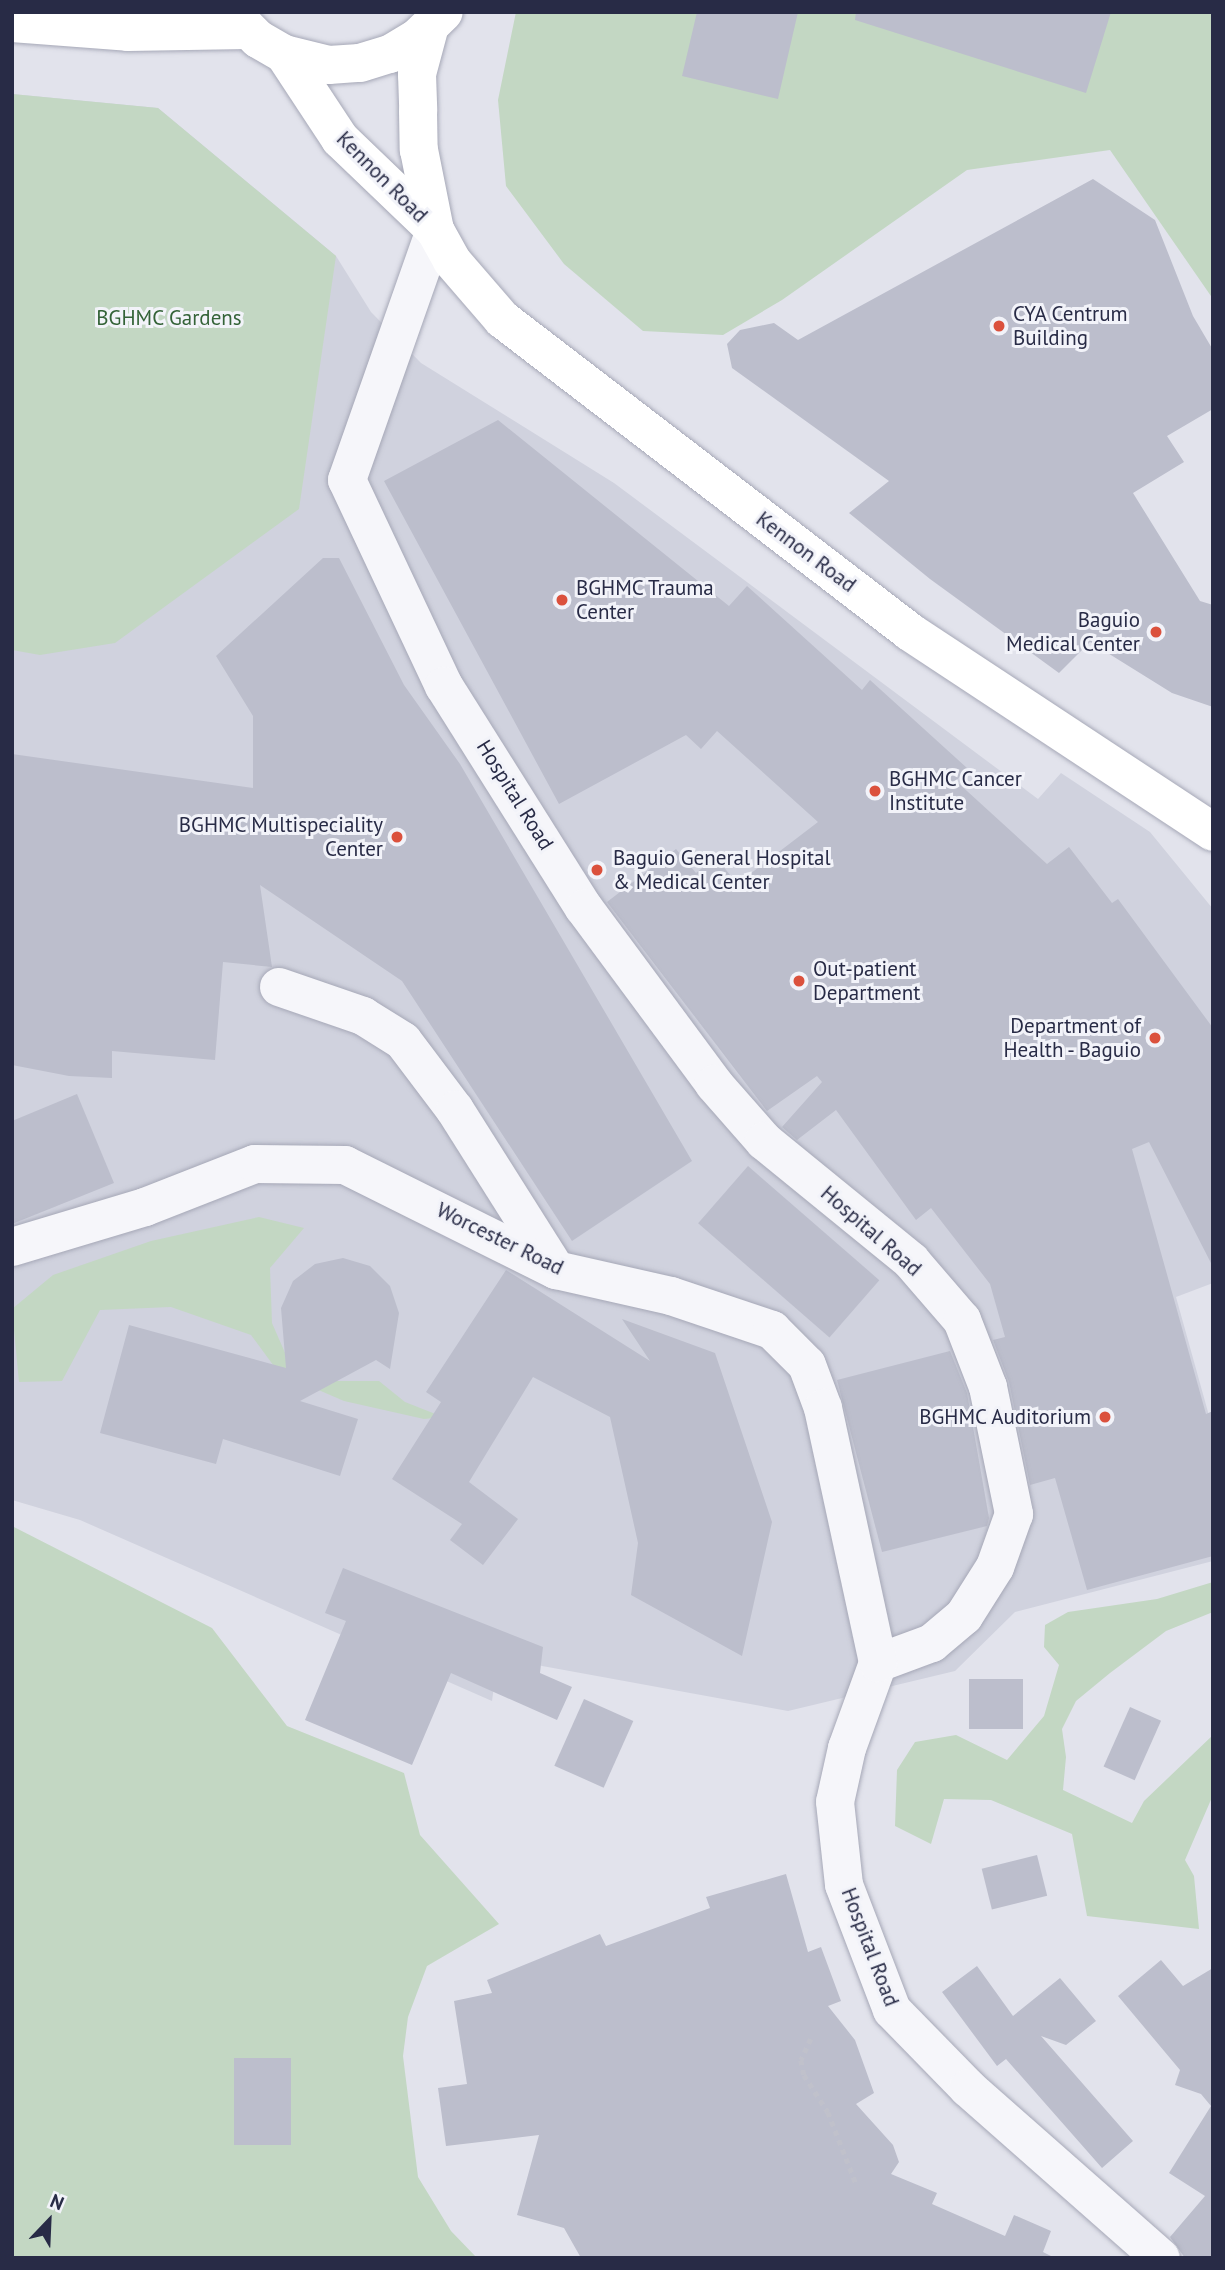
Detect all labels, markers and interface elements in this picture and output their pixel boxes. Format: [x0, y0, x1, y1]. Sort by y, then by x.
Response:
street label: Kennon Road [331, 126, 433, 228]
place label: CYA Centrum Building [1013, 301, 1128, 351]
park label: BGHMC Gardens [96, 305, 242, 331]
marker: CYA Centrum Building [991, 318, 1007, 334]
street label: Kennon Road [751, 506, 861, 598]
place label: BGHMC Trauma Center [576, 575, 715, 625]
marker: BGHMC Trauma Center [554, 592, 570, 608]
place label: Baguio Medical Center [1006, 607, 1140, 657]
marker: Baguio Medical Center [1146, 622, 1166, 642]
street label: Hospital Road [471, 735, 559, 855]
place label: BGHMC Cancer Institute [889, 766, 1023, 816]
marker: BGHMC Cancer Institute [867, 783, 883, 799]
place label: BGHMC Multispeciality Center [178, 812, 383, 862]
marker: BGHMC Multispeciality Center [389, 829, 405, 845]
place label: Baguio General Hospital & Medical Center [613, 845, 831, 895]
marker: Baguio General Hospital & Medical Center [587, 860, 607, 880]
place label: Out-patient Department [813, 956, 920, 1006]
marker: Out-patient Department [791, 973, 807, 989]
place label: Department of Health - Baguio [1000, 1013, 1141, 1063]
marker: Department of Health - Baguio [1147, 1030, 1163, 1046]
street label: Hospital Road [816, 1181, 926, 1281]
street label: Worcester Road [432, 1197, 568, 1281]
place label: BGHMC Auditorium [918, 1404, 1091, 1430]
marker: BGHMC Auditorium [1097, 1409, 1113, 1425]
street label: Hospital Road [836, 1884, 904, 2010]
north arrow [14, 2186, 84, 2256]
text: N [47, 2188, 68, 2215]

